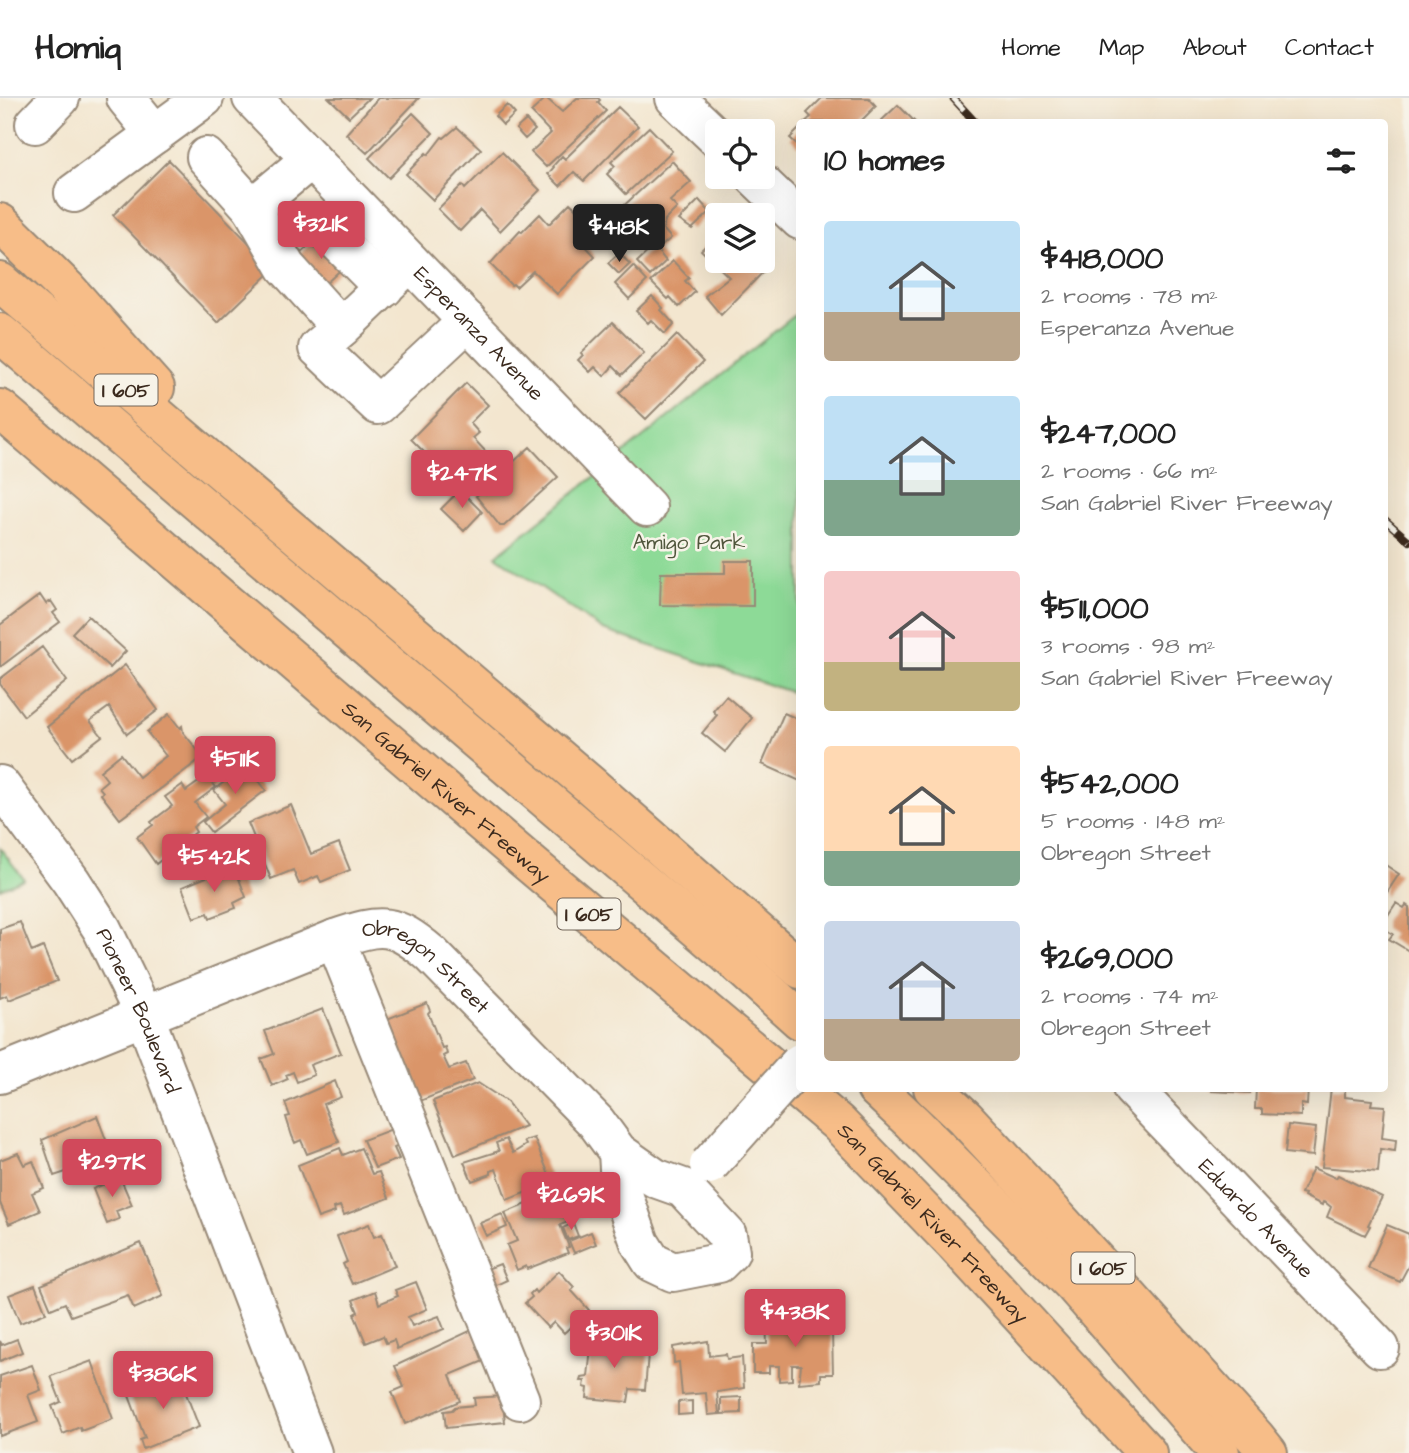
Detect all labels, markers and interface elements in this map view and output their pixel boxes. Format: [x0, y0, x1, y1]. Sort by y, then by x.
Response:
text: Homiq [35, 25, 121, 71]
text: Home [1001, 31, 1061, 65]
text: Map [1099, 31, 1144, 65]
text: About [1182, 31, 1247, 65]
text: Contact [1285, 31, 1374, 65]
map controls [705, 119, 775, 273]
button: locate [705, 119, 775, 189]
text: 10 homes [824, 140, 945, 182]
icon: filters [1322, 142, 1360, 180]
pin: $321K [272, 202, 370, 261]
button: layers [705, 203, 775, 273]
pin: $418K [570, 204, 668, 264]
text: $321K [294, 208, 348, 240]
text: $418K [589, 211, 649, 243]
text: $418,000 [1041, 238, 1164, 280]
icon: home [880, 249, 964, 333]
street label: Esperanza Avenue [407, 260, 551, 407]
text: 2 rooms · 78 m² [1041, 280, 1218, 312]
text: Esperanza Avenue [1041, 312, 1234, 344]
road number: I 605 [94, 374, 158, 406]
text: $247,000 [1041, 413, 1176, 455]
icon: home [880, 424, 964, 508]
pin: $247K [413, 450, 511, 510]
text: 2 rooms · 66 m² [1041, 455, 1218, 487]
text: $247K [427, 457, 497, 489]
text: San Gabriel River Freeway [1041, 487, 1333, 519]
park label: Amigo Park [633, 528, 745, 559]
text: $511,000 [1041, 588, 1149, 630]
icon: home [880, 599, 964, 683]
text: 3 rooms · 98 m² [1041, 630, 1215, 662]
text: San Gabriel River Freeway [1041, 662, 1333, 694]
street label: San Gabriel River Freeway [335, 694, 557, 892]
pin: $511K [186, 736, 284, 796]
text: $511K [211, 743, 259, 775]
text: $542,000 [1041, 763, 1179, 805]
icon: home [880, 774, 964, 858]
text: 5 rooms · 148 m² [1041, 805, 1225, 837]
pin: $542K [165, 834, 263, 894]
text: Obregon Street [1041, 837, 1211, 869]
text: $542K [178, 841, 250, 873]
road number: I 605 [558, 898, 620, 930]
street label: Obregon Street [360, 914, 496, 1021]
street label: Pioneer Boulevard [89, 923, 187, 1098]
text: $269,000 [1041, 938, 1173, 980]
icon: home [880, 949, 964, 1033]
text: 2 rooms · 74 m² [1041, 980, 1219, 1012]
text: Obregon Street [1041, 1012, 1211, 1044]
street label: San Gabriel River Freeway [831, 1117, 1035, 1332]
pin: $297K [63, 1140, 161, 1199]
text: $297K [78, 1146, 146, 1178]
street label: Eduardo Avenue [1192, 1152, 1320, 1285]
pin: $269K [522, 1172, 620, 1232]
text: $269K [537, 1179, 605, 1211]
road number: I 605 [1072, 1252, 1134, 1284]
pin: $438K [746, 1290, 844, 1349]
text: $438K [761, 1296, 830, 1328]
pin: $301K [565, 1310, 663, 1370]
text: $301K [586, 1317, 642, 1349]
pin: $386K [114, 1352, 212, 1411]
text: $386K [129, 1358, 197, 1390]

